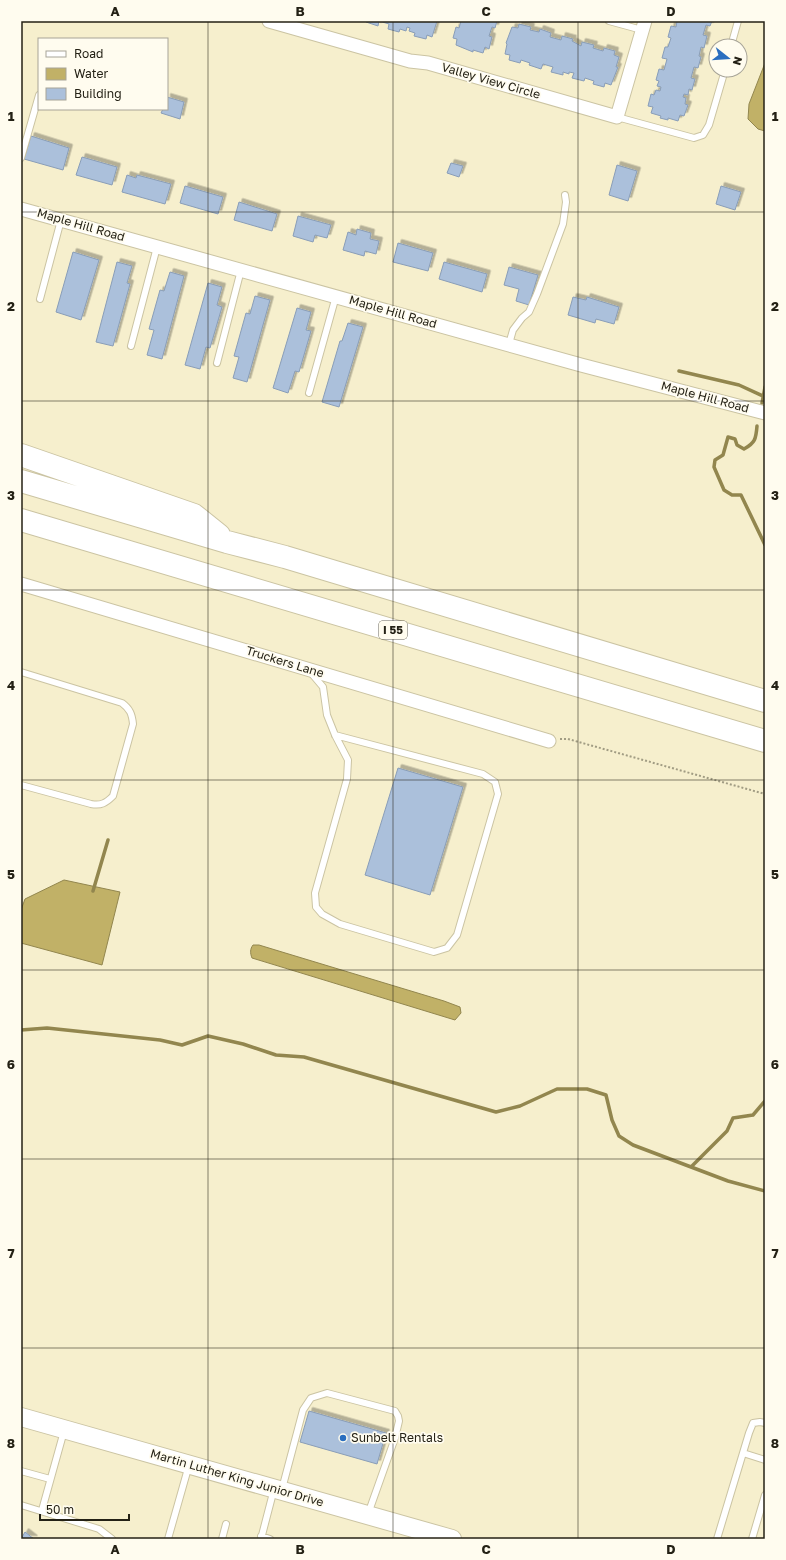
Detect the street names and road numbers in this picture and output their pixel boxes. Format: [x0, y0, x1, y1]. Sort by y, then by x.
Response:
street label: Valley View Circle [440, 59, 542, 102]
street label: Maple Hill Road [36, 205, 127, 244]
street label: Maple Hill Road [348, 292, 439, 331]
street label: Maple Hill Road [659, 378, 751, 415]
road number: I 55 [379, 621, 407, 639]
street label: Truckers Lane [244, 643, 326, 680]
street label: Martin Luther King Junior Drive [149, 1446, 326, 1509]

